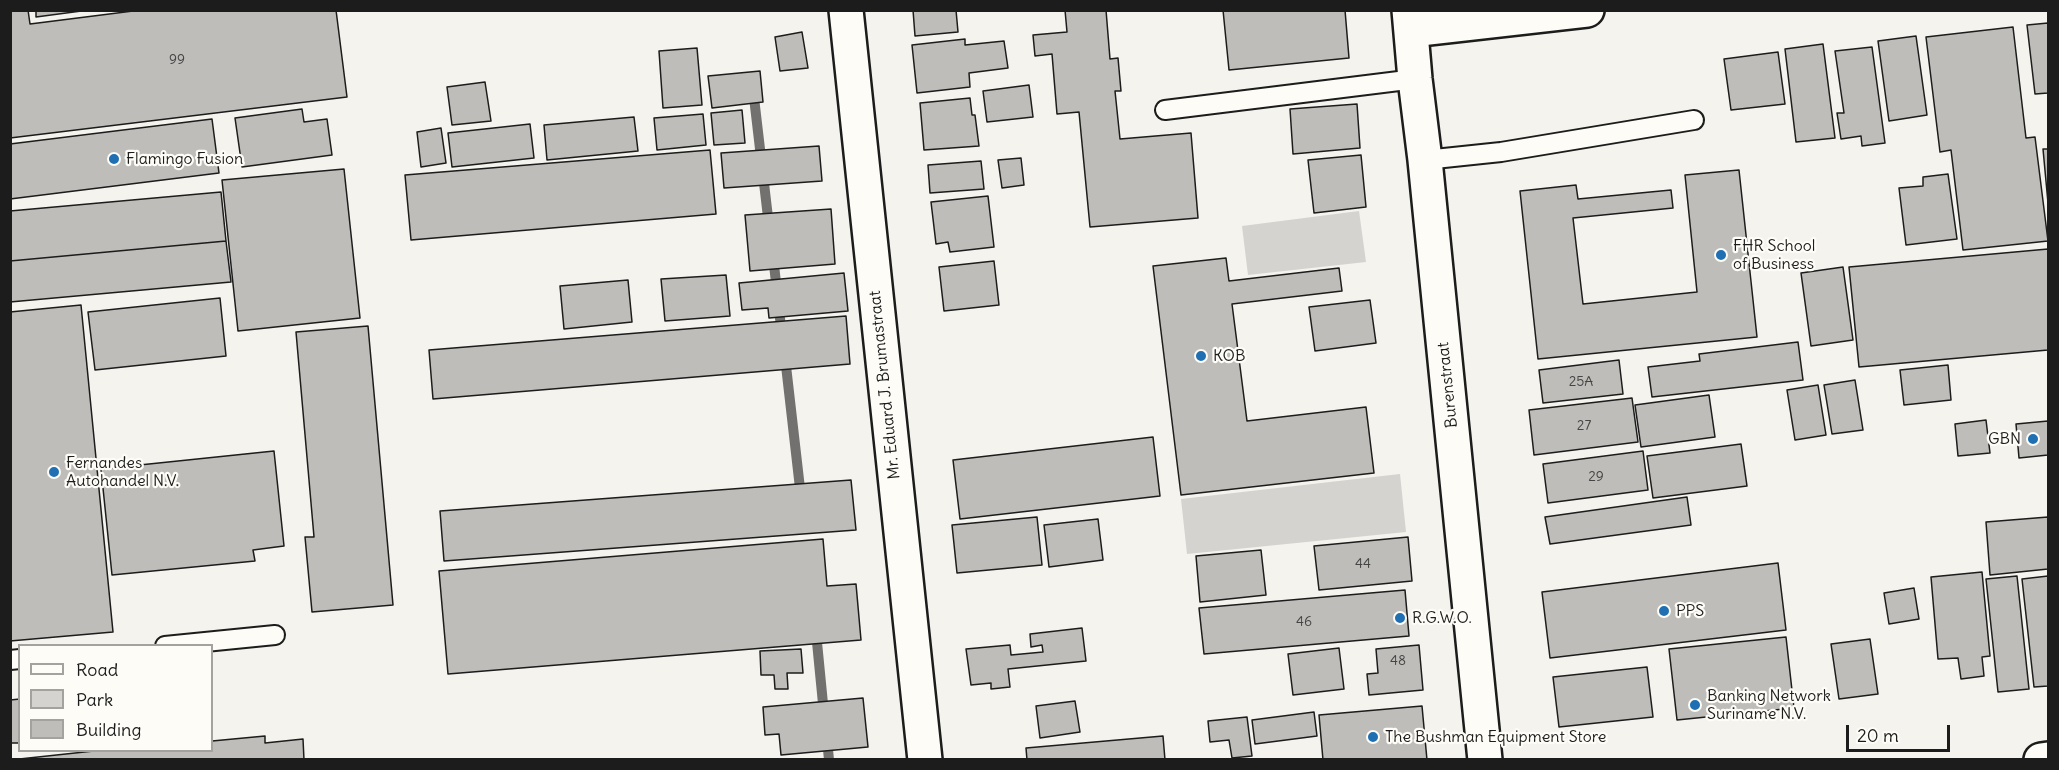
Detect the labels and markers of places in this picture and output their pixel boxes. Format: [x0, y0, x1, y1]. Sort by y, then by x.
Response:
place label: Flamingo Fusion [126, 149, 243, 169]
marker: Flamingo Fusion [107, 152, 121, 166]
place label: FHR School of Business [1733, 236, 1815, 274]
marker: FHR School of Business [1714, 248, 1728, 262]
place label: KOB [1213, 346, 1245, 366]
marker: KOB [1194, 349, 1208, 363]
place label: GBN [1988, 429, 2021, 449]
marker: GBN [2026, 432, 2040, 446]
place label: Fernandes Autohandel N.V. [66, 453, 179, 491]
marker: Fernandes Autohandel N.V. [47, 465, 61, 479]
place label: PPS [1676, 601, 1704, 621]
marker: PPS [1657, 604, 1671, 618]
place label: R.G.W.O. [1412, 608, 1472, 628]
marker: R.G.W.O. [1393, 611, 1407, 625]
place label: Banking Network Suriname N.V. [1707, 686, 1831, 724]
marker: Banking Network Suriname N.V. [1688, 698, 1702, 712]
place label: The Bushman Equipment Store [1385, 727, 1606, 747]
marker: The Bushman Equipment Store [1366, 730, 1380, 744]

